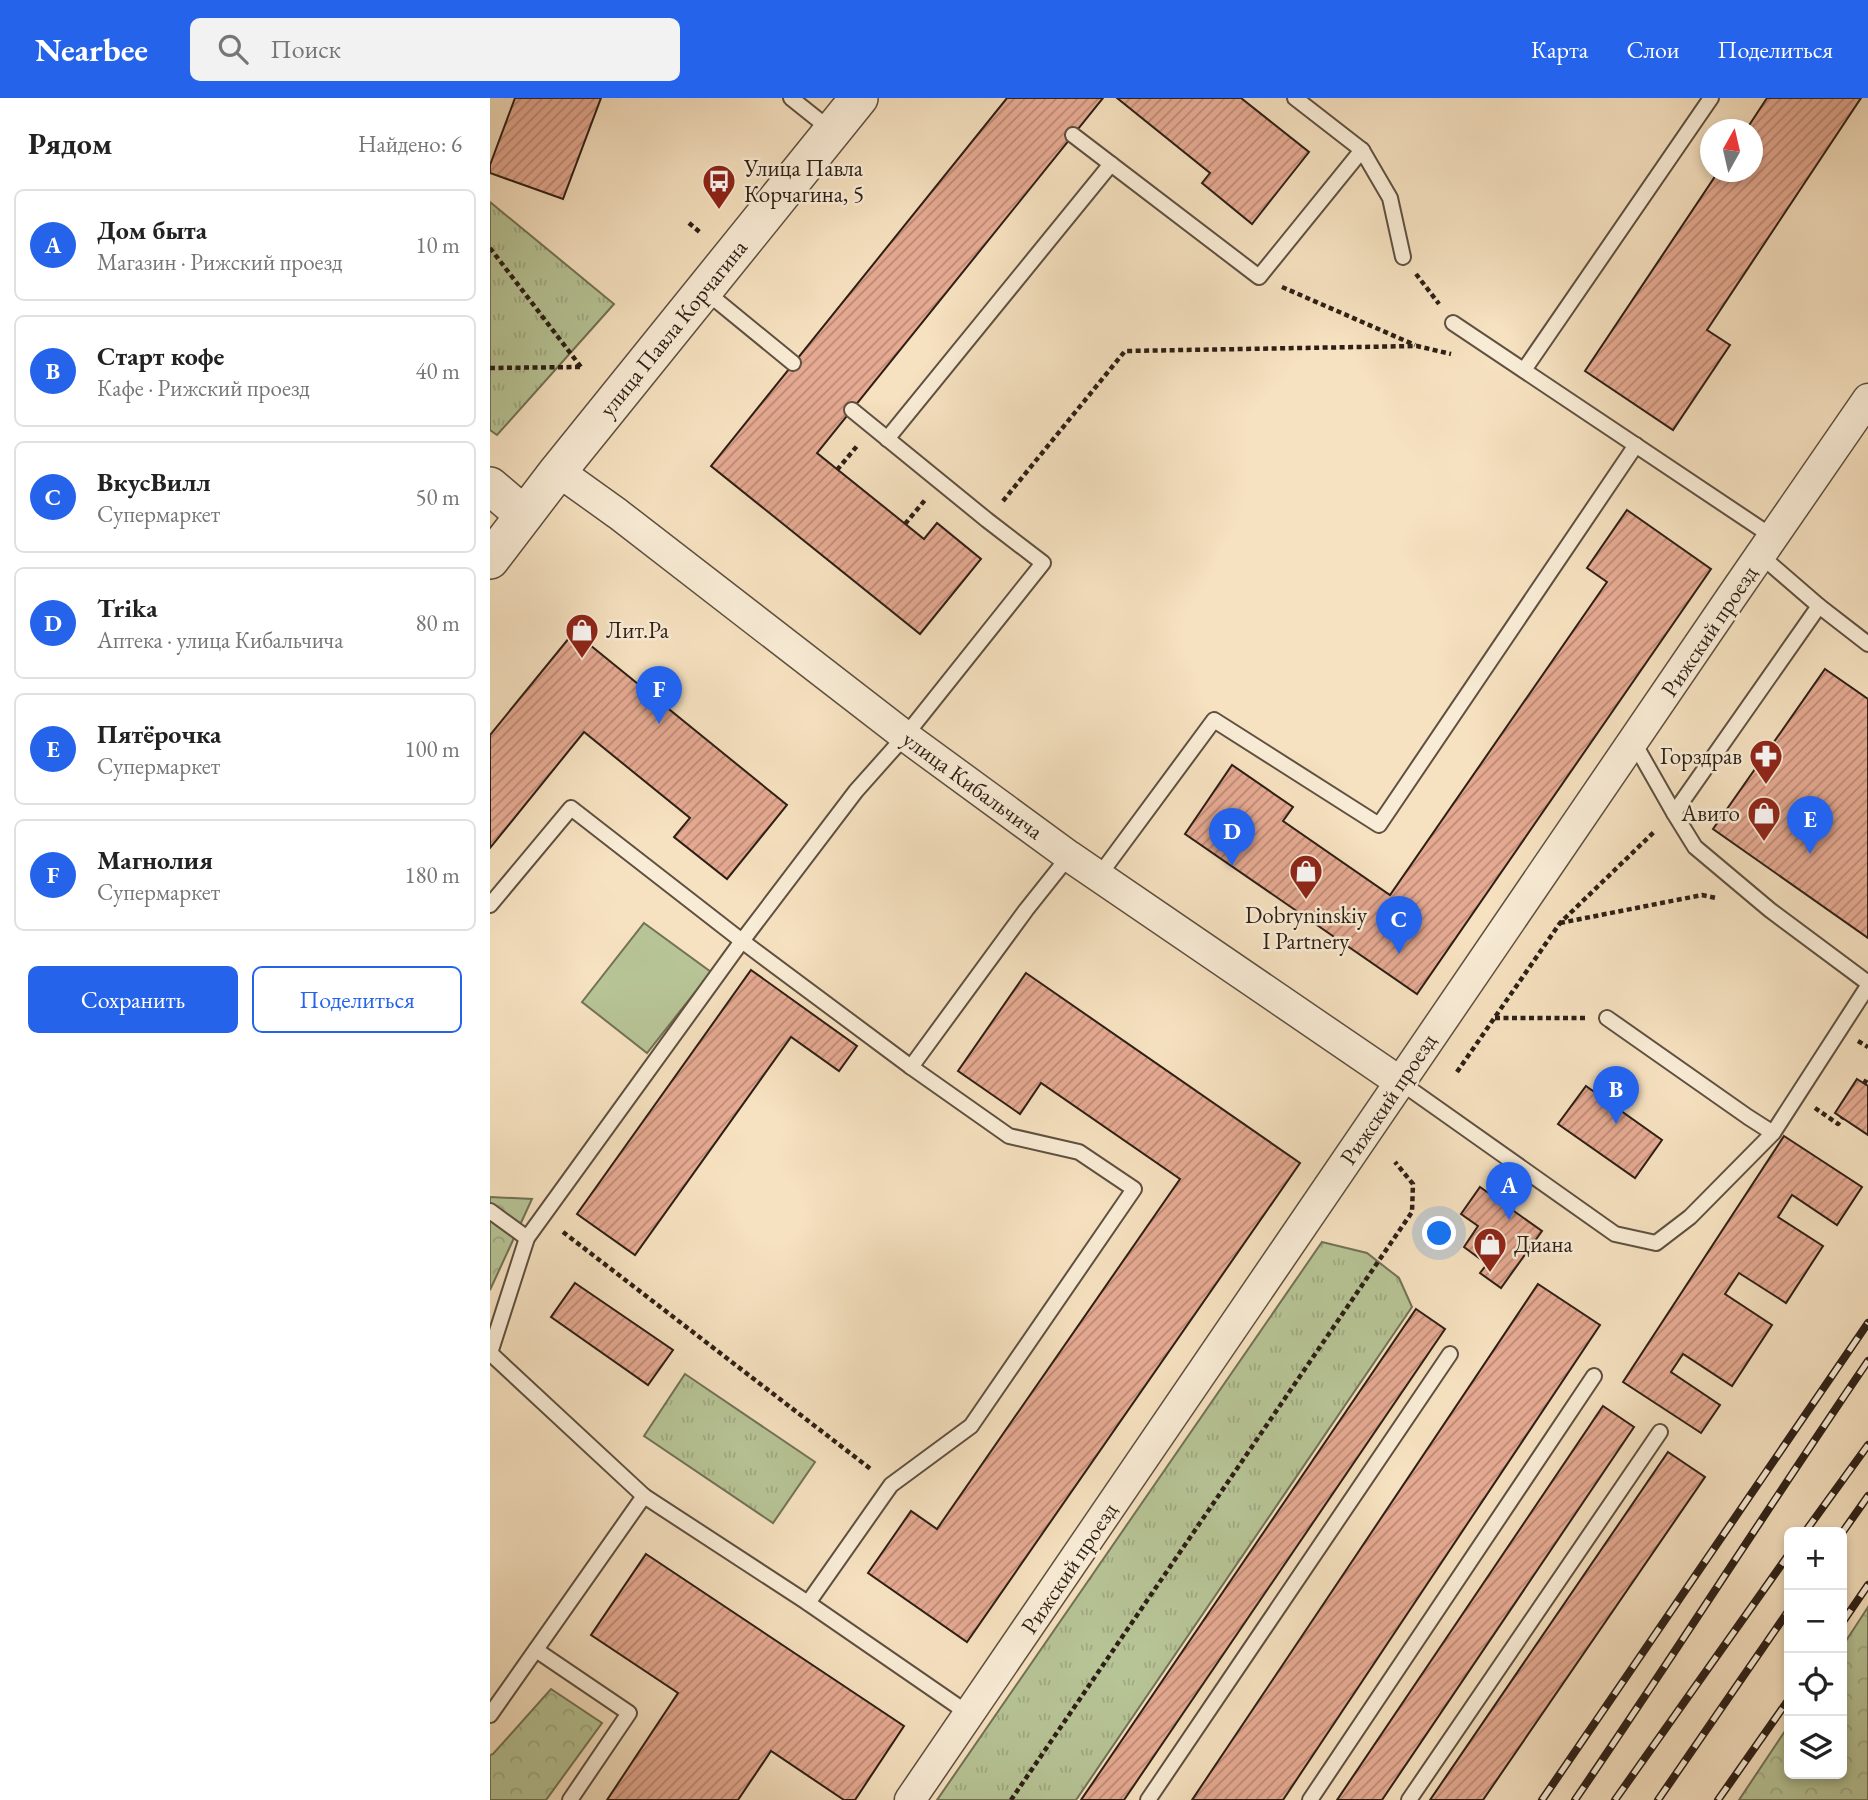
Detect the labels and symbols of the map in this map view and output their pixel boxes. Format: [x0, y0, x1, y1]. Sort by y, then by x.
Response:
north arrow [1700, 119, 1763, 182]
place label: Улица Павла Корчагина, 5 [743, 153, 864, 209]
bus stop icon: Улица Павла Корчагина, 5 [700, 162, 738, 211]
street label: улица Павла Корчагина [592, 233, 754, 423]
street label: Рижский проезд [1654, 559, 1764, 702]
shop icon: Лит.Ра [563, 611, 601, 660]
place label: Лит.Ра [606, 615, 670, 645]
pin: F [636, 666, 682, 724]
street label: улица Кибальчича [897, 724, 1050, 847]
pharmacy icon: Горздрав [1747, 737, 1785, 786]
place label: Горздрав [1660, 741, 1742, 771]
shop icon: Авито [1745, 794, 1783, 843]
pin: E [1787, 796, 1833, 854]
place label: Авито [1680, 798, 1740, 828]
pin: D [1209, 808, 1255, 866]
shop icon: Dobryninskiy I Partnery [1287, 852, 1325, 901]
pin: C [1376, 896, 1422, 954]
place label: Dobryninskiy I Partnery [1245, 900, 1368, 956]
street label: Рижский проезд [1333, 1027, 1443, 1170]
pin: B [1593, 1066, 1639, 1124]
pin: A [1486, 1162, 1532, 1220]
your location [1422, 1216, 1456, 1250]
shop icon: Диана [1471, 1225, 1509, 1274]
place label: Диана [1514, 1229, 1574, 1259]
street label: Рижский проезд [1014, 1496, 1124, 1639]

